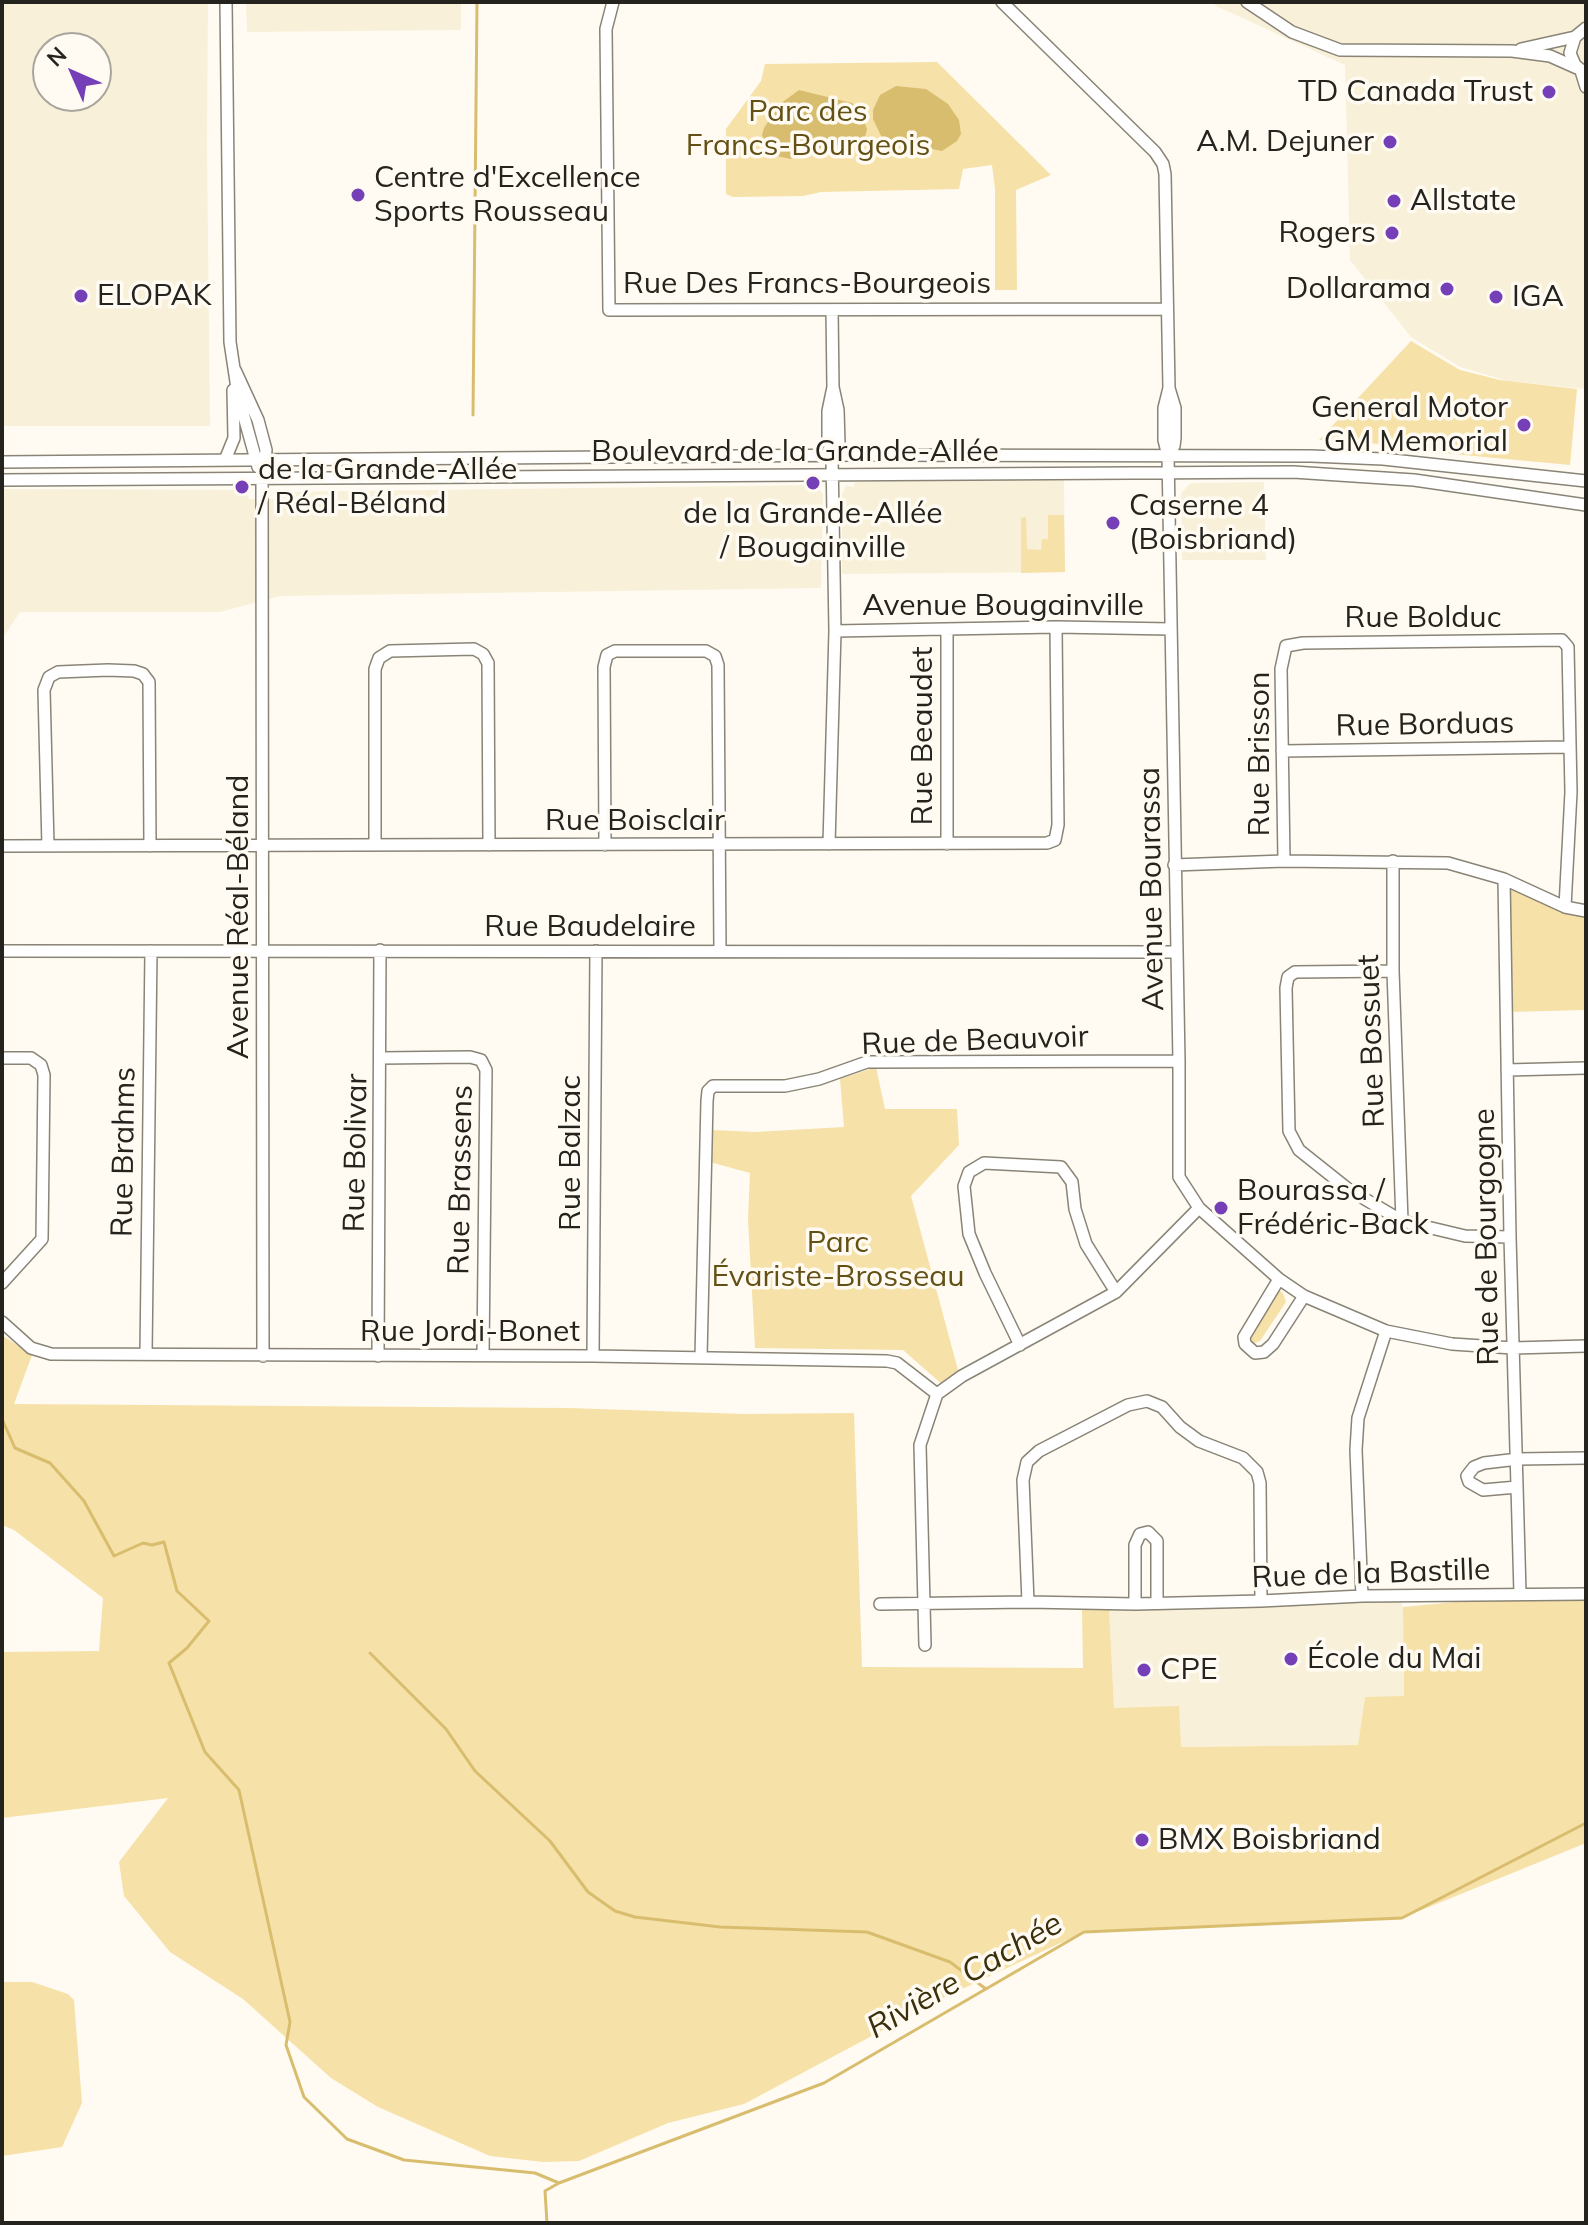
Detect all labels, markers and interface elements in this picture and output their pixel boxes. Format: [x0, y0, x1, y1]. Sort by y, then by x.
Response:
north arrow [32, 32, 112, 112]
text: N [41, 41, 72, 72]
place label: TD Canada Trust [1298, 74, 1533, 110]
marker: TD Canada Trust [1540, 83, 1558, 101]
park label: Parc des Francs-Bourgeois [686, 94, 930, 164]
place label: A.M. Dejuner [1196, 124, 1374, 160]
marker: A.M. Dejuner [1381, 133, 1399, 151]
place label: Centre d'Excellence Sports Rousseau [374, 160, 641, 230]
place label: Allstate [1410, 183, 1516, 219]
marker: Centre d'Excellence Sports Rousseau [349, 186, 367, 204]
marker: Allstate [1385, 192, 1403, 210]
place label: Rogers [1278, 215, 1376, 251]
marker: Rogers [1383, 224, 1401, 242]
street label: Rue Des Francs-Bourgeois [623, 266, 991, 302]
place label: Dollarama [1286, 271, 1431, 307]
place label: ELOPAK [97, 278, 212, 314]
place label: IGA [1512, 279, 1564, 315]
marker: Dollarama [1438, 280, 1456, 298]
marker: ELOPAK [72, 287, 90, 305]
marker: IGA [1487, 288, 1505, 306]
place label: General Motor GM Memorial [1311, 390, 1508, 460]
marker: General Motor GM Memorial [1515, 416, 1533, 434]
street label: Boulevard de la Grande-Allée [591, 434, 999, 470]
place label: de la Grande-Allée / Réal-Béland [258, 452, 517, 522]
marker: de la Grande-Allée / Bougainville [804, 474, 822, 492]
marker: de la Grande-Allée / Réal-Béland [233, 478, 251, 496]
place label: Caserne 4 (Boisbriand) [1129, 488, 1297, 558]
place label: de la Grande-Allée / Bougainville [683, 496, 943, 566]
marker: Caserne 4 (Boisbriand) [1104, 514, 1122, 532]
street label: Avenue Bougainville [862, 588, 1144, 624]
street label: Rue Bolduc [1344, 600, 1502, 636]
street label: Rue Beaudet [905, 646, 941, 826]
street label: Rue Brisson [1242, 671, 1278, 837]
street label: Rue Borduas [1335, 705, 1515, 745]
street label: Avenue Bourassa [1132, 767, 1172, 1011]
street label: Avenue Réal-Béland [221, 775, 257, 1059]
street label: Rue Boisclair [545, 803, 725, 839]
street label: Rue Baudelaire [484, 909, 696, 945]
street label: Rue Bossuet [1351, 954, 1393, 1128]
street label: Rue de Beauvoir [861, 1019, 1089, 1063]
street label: Rue Brahms [105, 1067, 143, 1237]
street label: Rue Bolivar [337, 1073, 375, 1233]
street label: Rue Balzac [553, 1075, 589, 1231]
street label: Rue Brassens [441, 1085, 481, 1275]
street label: Rue de Bourgogne [1467, 1108, 1507, 1366]
place label: Bourassa / Frédéric-Back [1237, 1173, 1429, 1244]
marker: Bourassa / Frédéric-Back [1212, 1199, 1230, 1217]
park label: Parc Évariste-Brosseau [711, 1225, 965, 1296]
street label: Rue Jordi-Bonet [360, 1314, 580, 1350]
street label: Rue de la Bastille [1251, 1552, 1491, 1596]
place label: École du Mai [1307, 1641, 1482, 1677]
marker: École du Mai [1282, 1650, 1300, 1668]
place label: CPE [1160, 1652, 1218, 1688]
marker: CPE [1135, 1661, 1153, 1679]
place label: BMX Boisbriand [1158, 1822, 1381, 1858]
marker: BMX Boisbriand [1133, 1831, 1151, 1849]
water label: Rivière Cachée [861, 1905, 1069, 2047]

